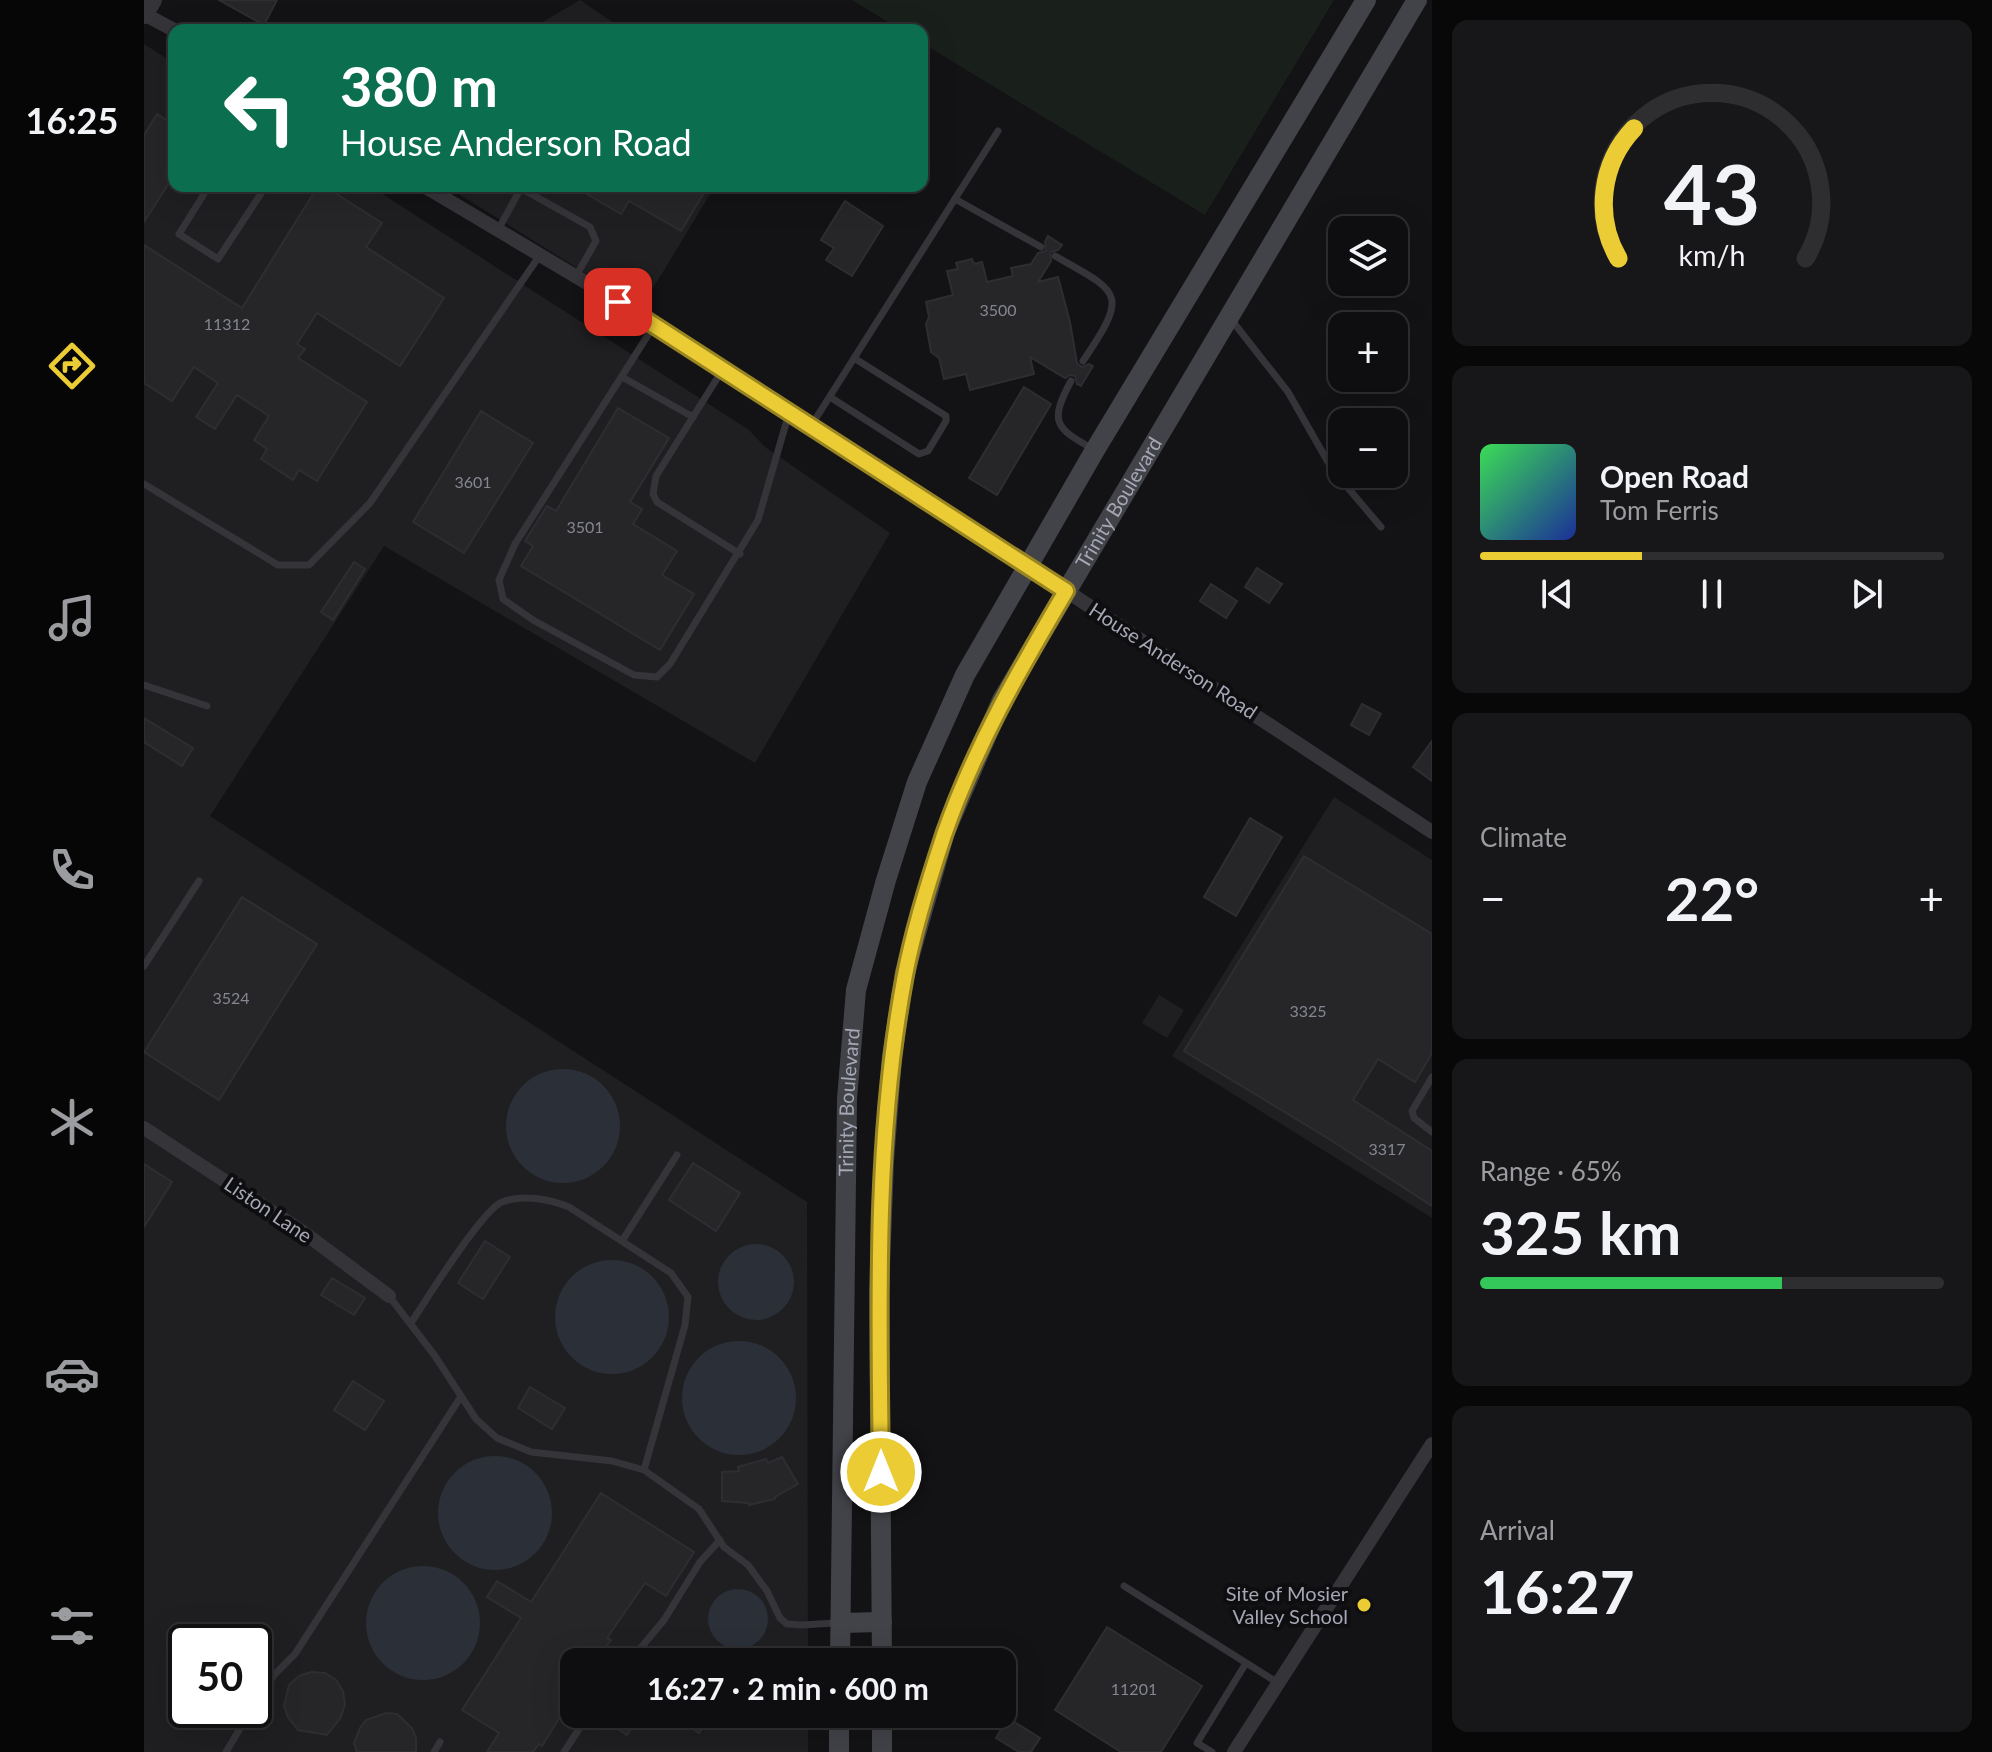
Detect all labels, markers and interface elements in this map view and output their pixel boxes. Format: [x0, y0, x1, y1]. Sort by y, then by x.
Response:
text: 380 m [340, 52, 498, 119]
icon: left [208, 56, 312, 160]
text: 16:25 [26, 98, 118, 142]
text: House Anderson Road [340, 120, 692, 164]
text: 43 [1664, 143, 1760, 243]
map controls [1328, 216, 1408, 488]
button: layers [1328, 216, 1408, 296]
text: km/h [1679, 238, 1745, 272]
pin [584, 268, 652, 336]
icon: arrive [596, 280, 640, 324]
house number: 3500 [979, 300, 1017, 319]
button: + [1328, 312, 1408, 392]
house number: 11312 [204, 314, 250, 333]
icon: directions [44, 338, 100, 394]
button: − [1328, 408, 1408, 488]
street label: Trinity Boulevard [1070, 432, 1166, 572]
text: Open Road [1600, 458, 1749, 494]
house number: 3601 [454, 472, 492, 491]
text: Tom Ferris [1600, 494, 1719, 526]
house number: 3501 [566, 517, 604, 536]
icon: previous [1535, 572, 1579, 616]
icon: pause [1690, 572, 1734, 616]
icon: next [1845, 572, 1889, 616]
icon: music [44, 590, 100, 646]
street label: House Anderson Road [1085, 597, 1262, 723]
text: Climate [1480, 821, 1567, 853]
icon: phone [44, 842, 100, 898]
text: 22° [1665, 862, 1759, 934]
text: − [1480, 872, 1506, 924]
text: + [1918, 872, 1944, 924]
house number: 3524 [212, 988, 250, 1007]
house number: 3325 [1289, 1001, 1327, 1020]
street label: Trinity Boulevard [833, 1027, 864, 1176]
icon: climate [44, 1094, 100, 1150]
house number: 3317 [1368, 1139, 1406, 1158]
text: Range · 65% [1480, 1155, 1622, 1187]
street label: Liston Lane [220, 1171, 317, 1247]
text: 325 km [1480, 1196, 1681, 1268]
icon: car [44, 1346, 100, 1402]
position arrow [839, 1430, 923, 1514]
text: Arrival [1480, 1514, 1555, 1546]
text: 16:27 [1480, 1555, 1635, 1627]
place label: Site of Mosier Valley School [1226, 1581, 1349, 1628]
marker: Site of Mosier Valley School [1355, 1596, 1373, 1614]
icon: filters [44, 1598, 100, 1654]
speed limit sign: 50 [168, 1624, 272, 1728]
text: 16:27 · 2 min · 600 m [647, 1670, 929, 1706]
house number: 11201 [1111, 1679, 1157, 1698]

